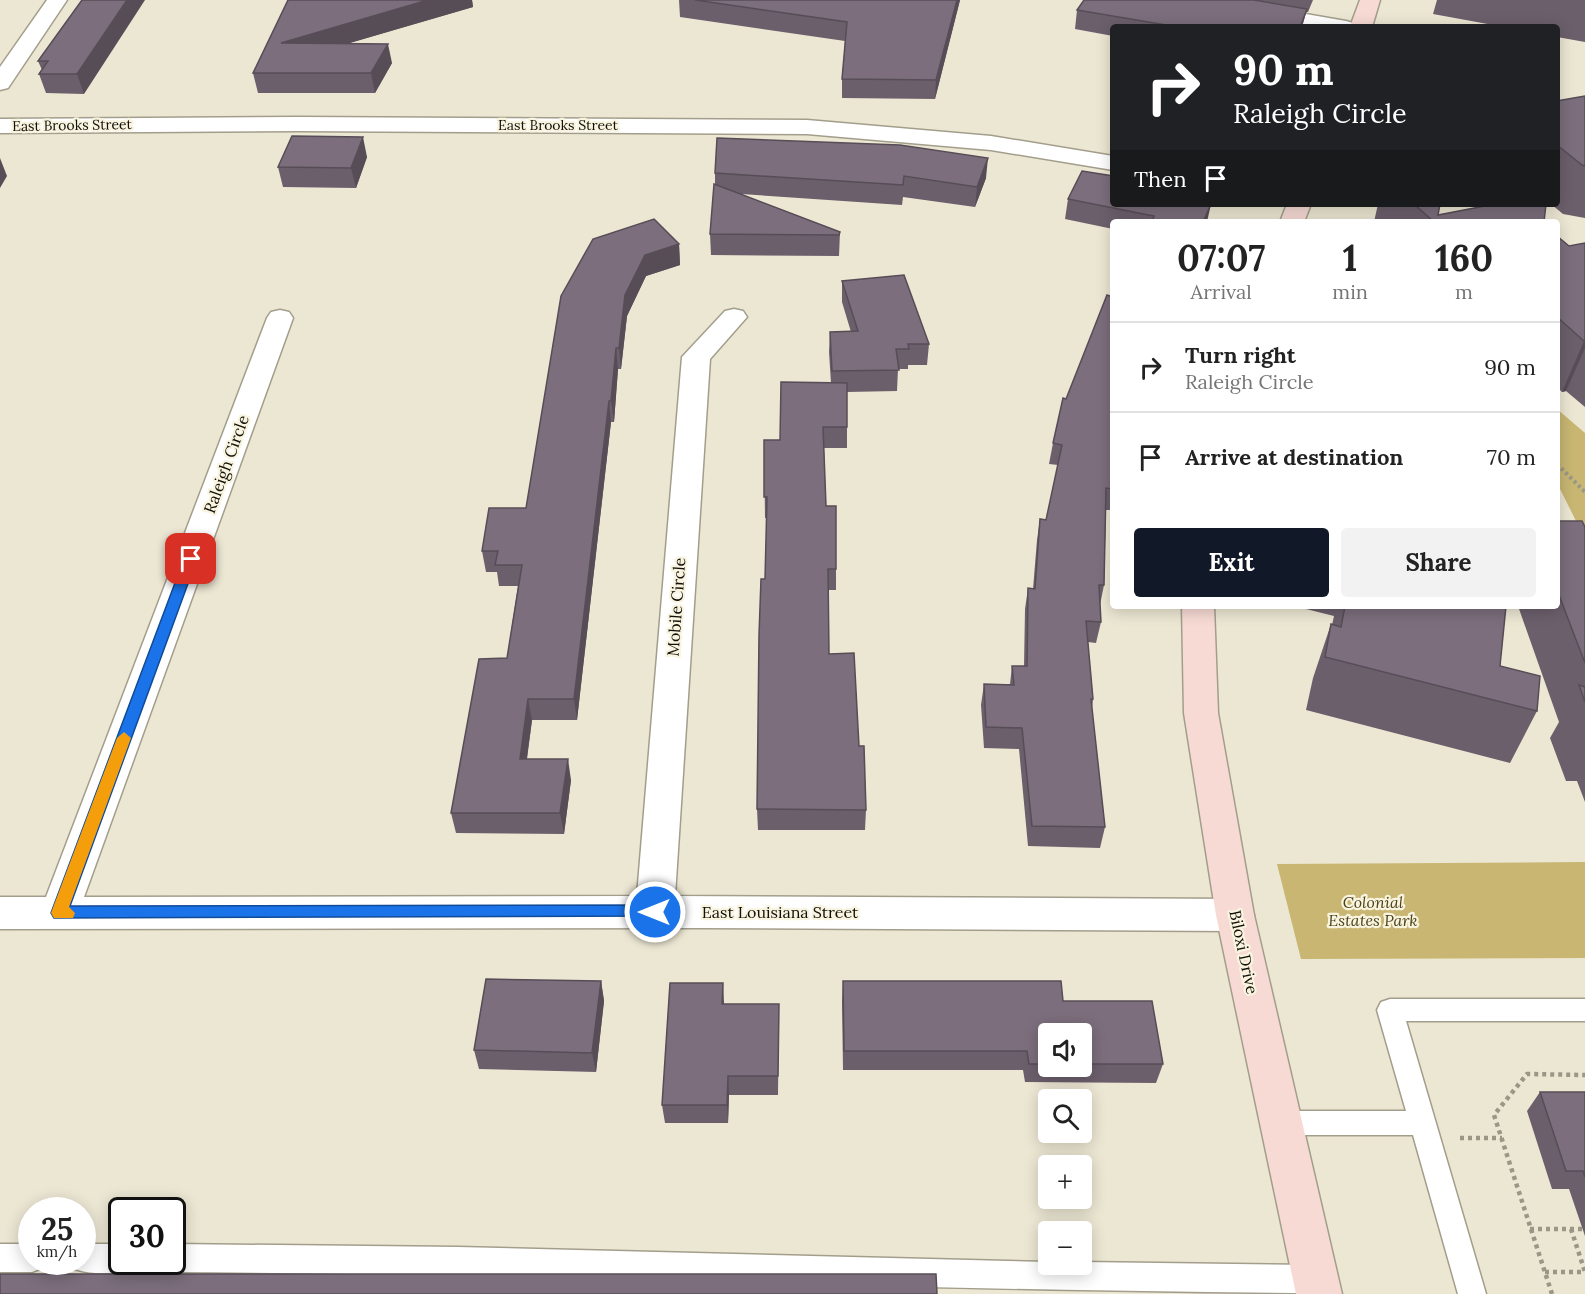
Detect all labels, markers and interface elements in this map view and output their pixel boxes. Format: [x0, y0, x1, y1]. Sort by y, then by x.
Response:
text: 90 m [1233, 43, 1334, 97]
icon: right [1134, 48, 1212, 126]
text: Raleigh Circle [1233, 96, 1407, 130]
street label: East Brooks Street [12, 115, 133, 135]
street label: East Brooks Street [498, 116, 618, 134]
icon: arrive [1199, 162, 1232, 195]
text: Then [1134, 165, 1187, 193]
text: 07:07 [1177, 235, 1265, 281]
text: 1 [1343, 235, 1357, 281]
text: 160 [1435, 235, 1493, 281]
text: Arrival [1191, 279, 1252, 304]
text: min [1332, 279, 1368, 304]
text: m [1455, 279, 1473, 304]
text: Turn right [1185, 341, 1296, 369]
icon: right [1134, 351, 1167, 384]
text: 90 m [1484, 353, 1536, 381]
text: Raleigh Circle [1185, 369, 1314, 394]
street label: Raleigh Circle [199, 412, 253, 516]
icon: arrive [1134, 441, 1167, 474]
text: Arrive at destination [1185, 443, 1403, 471]
text: 70 m [1487, 443, 1536, 471]
button: Exit [1134, 528, 1329, 597]
button: Share [1341, 528, 1536, 597]
pin [165, 533, 216, 584]
icon: arrive [174, 542, 207, 575]
street label: Mobile Circle [663, 557, 689, 657]
position arrow [623, 880, 687, 944]
park label: Colonial Estates Park [1328, 892, 1418, 930]
street label: East Louisiana Street [702, 902, 859, 922]
street label: Biloxi Drive [1225, 908, 1263, 996]
map controls [1038, 1023, 1092, 1275]
button: sound [1038, 1023, 1092, 1077]
button: search [1038, 1089, 1092, 1143]
button: + [1038, 1155, 1092, 1209]
speed limit sign: 30 [108, 1197, 186, 1275]
text: 25 [41, 1210, 73, 1248]
button: − [1038, 1221, 1092, 1275]
text: km/h [37, 1242, 77, 1261]

